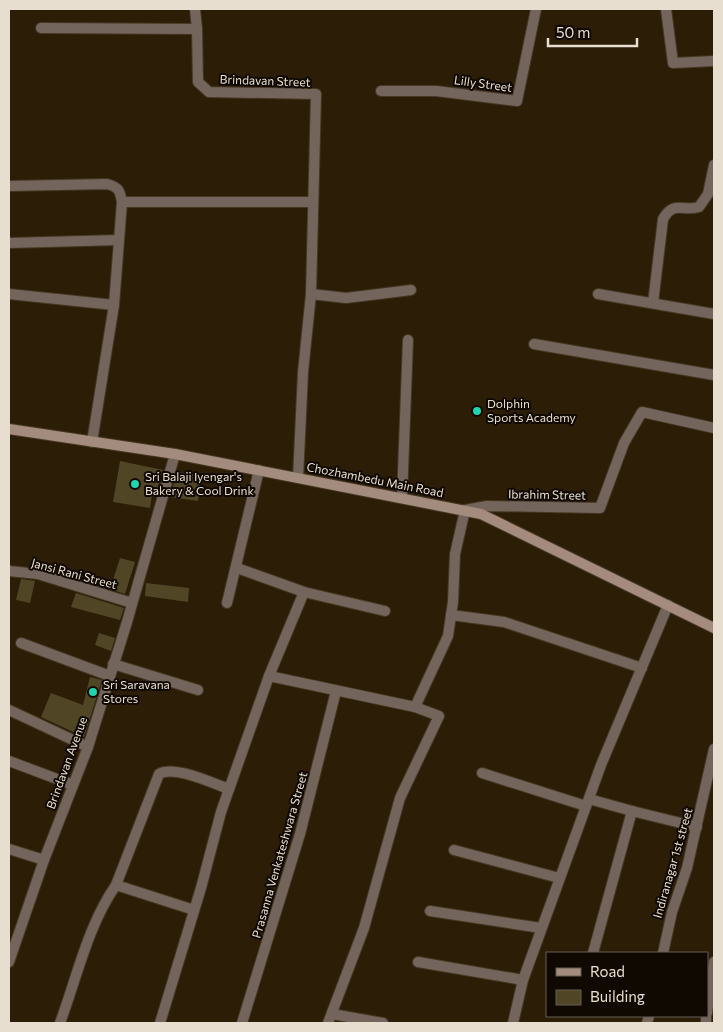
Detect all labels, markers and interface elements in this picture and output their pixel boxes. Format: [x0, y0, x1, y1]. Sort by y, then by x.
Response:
scale bar [548, 15, 637, 47]
text: 50 m [556, 23, 590, 41]
street label: Brindavan Street [219, 71, 311, 89]
street label: Lilly Street [453, 72, 513, 94]
place label: Dolphin Sports Academy [487, 396, 576, 424]
marker: Dolphin Sports Academy [471, 405, 483, 417]
street label: Chozhambedu Main Road [306, 459, 445, 499]
place label: Sri Balaji Iyengar's Bakery & Cool Drink [145, 469, 254, 497]
marker: Sri Balaji Iyengar's Bakery & Cool Drink [129, 478, 141, 490]
street label: Ibrahim Street [508, 486, 586, 502]
street label: Jansi Rani Street [30, 555, 119, 592]
place label: Sri Saravana Stores [103, 677, 170, 705]
marker: Sri Saravana Stores [87, 686, 99, 698]
street label: Brindavan Avenue [43, 715, 89, 811]
street label: Prasanna Venkateshwara Street [249, 770, 310, 939]
street label: Indiranagar 1st street [650, 806, 695, 920]
legend [546, 952, 708, 1017]
text: Road [590, 962, 625, 980]
text: Building [590, 987, 645, 1005]

